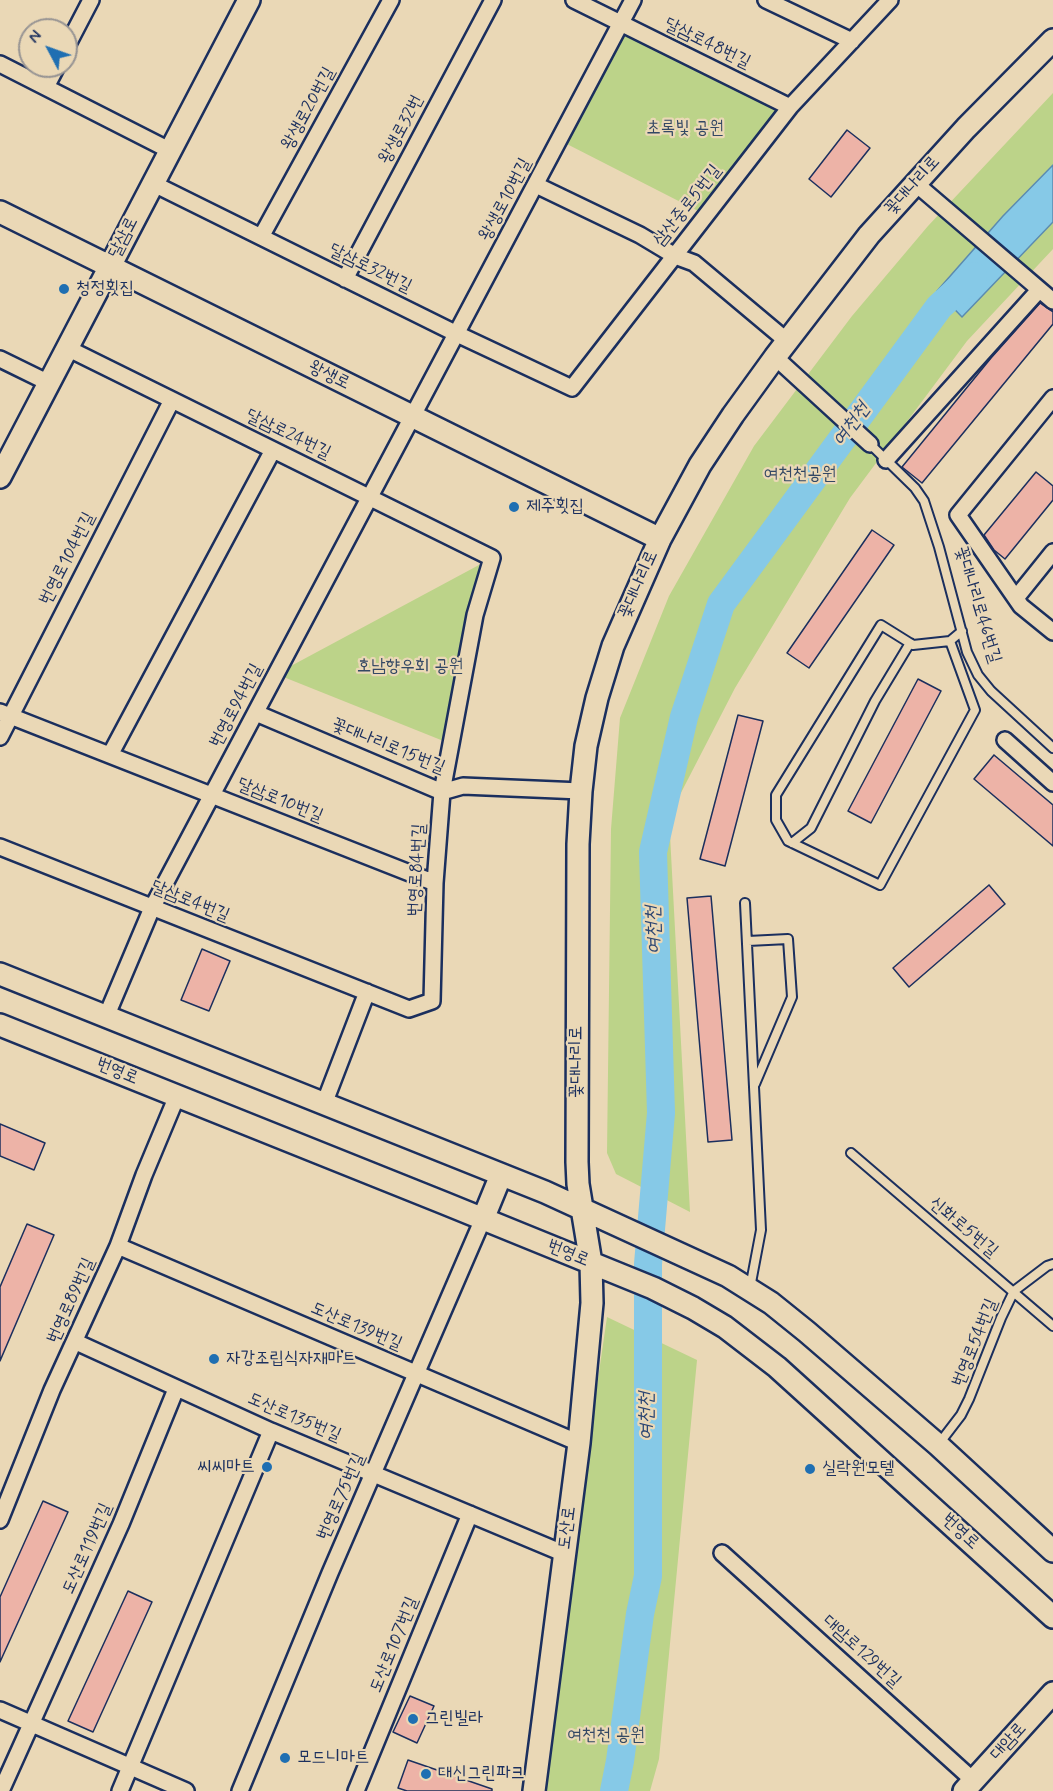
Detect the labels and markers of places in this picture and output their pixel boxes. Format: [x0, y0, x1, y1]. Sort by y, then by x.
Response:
place label: 청정횟집 [76, 278, 134, 300]
marker: 청정횟집 [57, 282, 71, 296]
place label: 제주횟집 [526, 496, 584, 518]
marker: 제주횟집 [507, 500, 521, 514]
place label: 자강조립식자재마트 [226, 1348, 356, 1370]
marker: 자강조립식자재마트 [207, 1352, 221, 1366]
place label: 씨씨마트 [197, 1456, 255, 1478]
place label: 실락원모텔 [822, 1458, 894, 1480]
marker: 씨씨마트 [260, 1460, 274, 1474]
marker: 실락원모텔 [803, 1462, 817, 1476]
place label: 그린빌라 [425, 1708, 483, 1730]
marker: 그린빌라 [406, 1712, 420, 1726]
place label: 모드니마트 [297, 1747, 369, 1769]
marker: 모드니마트 [278, 1751, 292, 1765]
place label: 대신그린파크 [438, 1763, 525, 1785]
marker: 대신그린파크 [419, 1767, 433, 1781]

